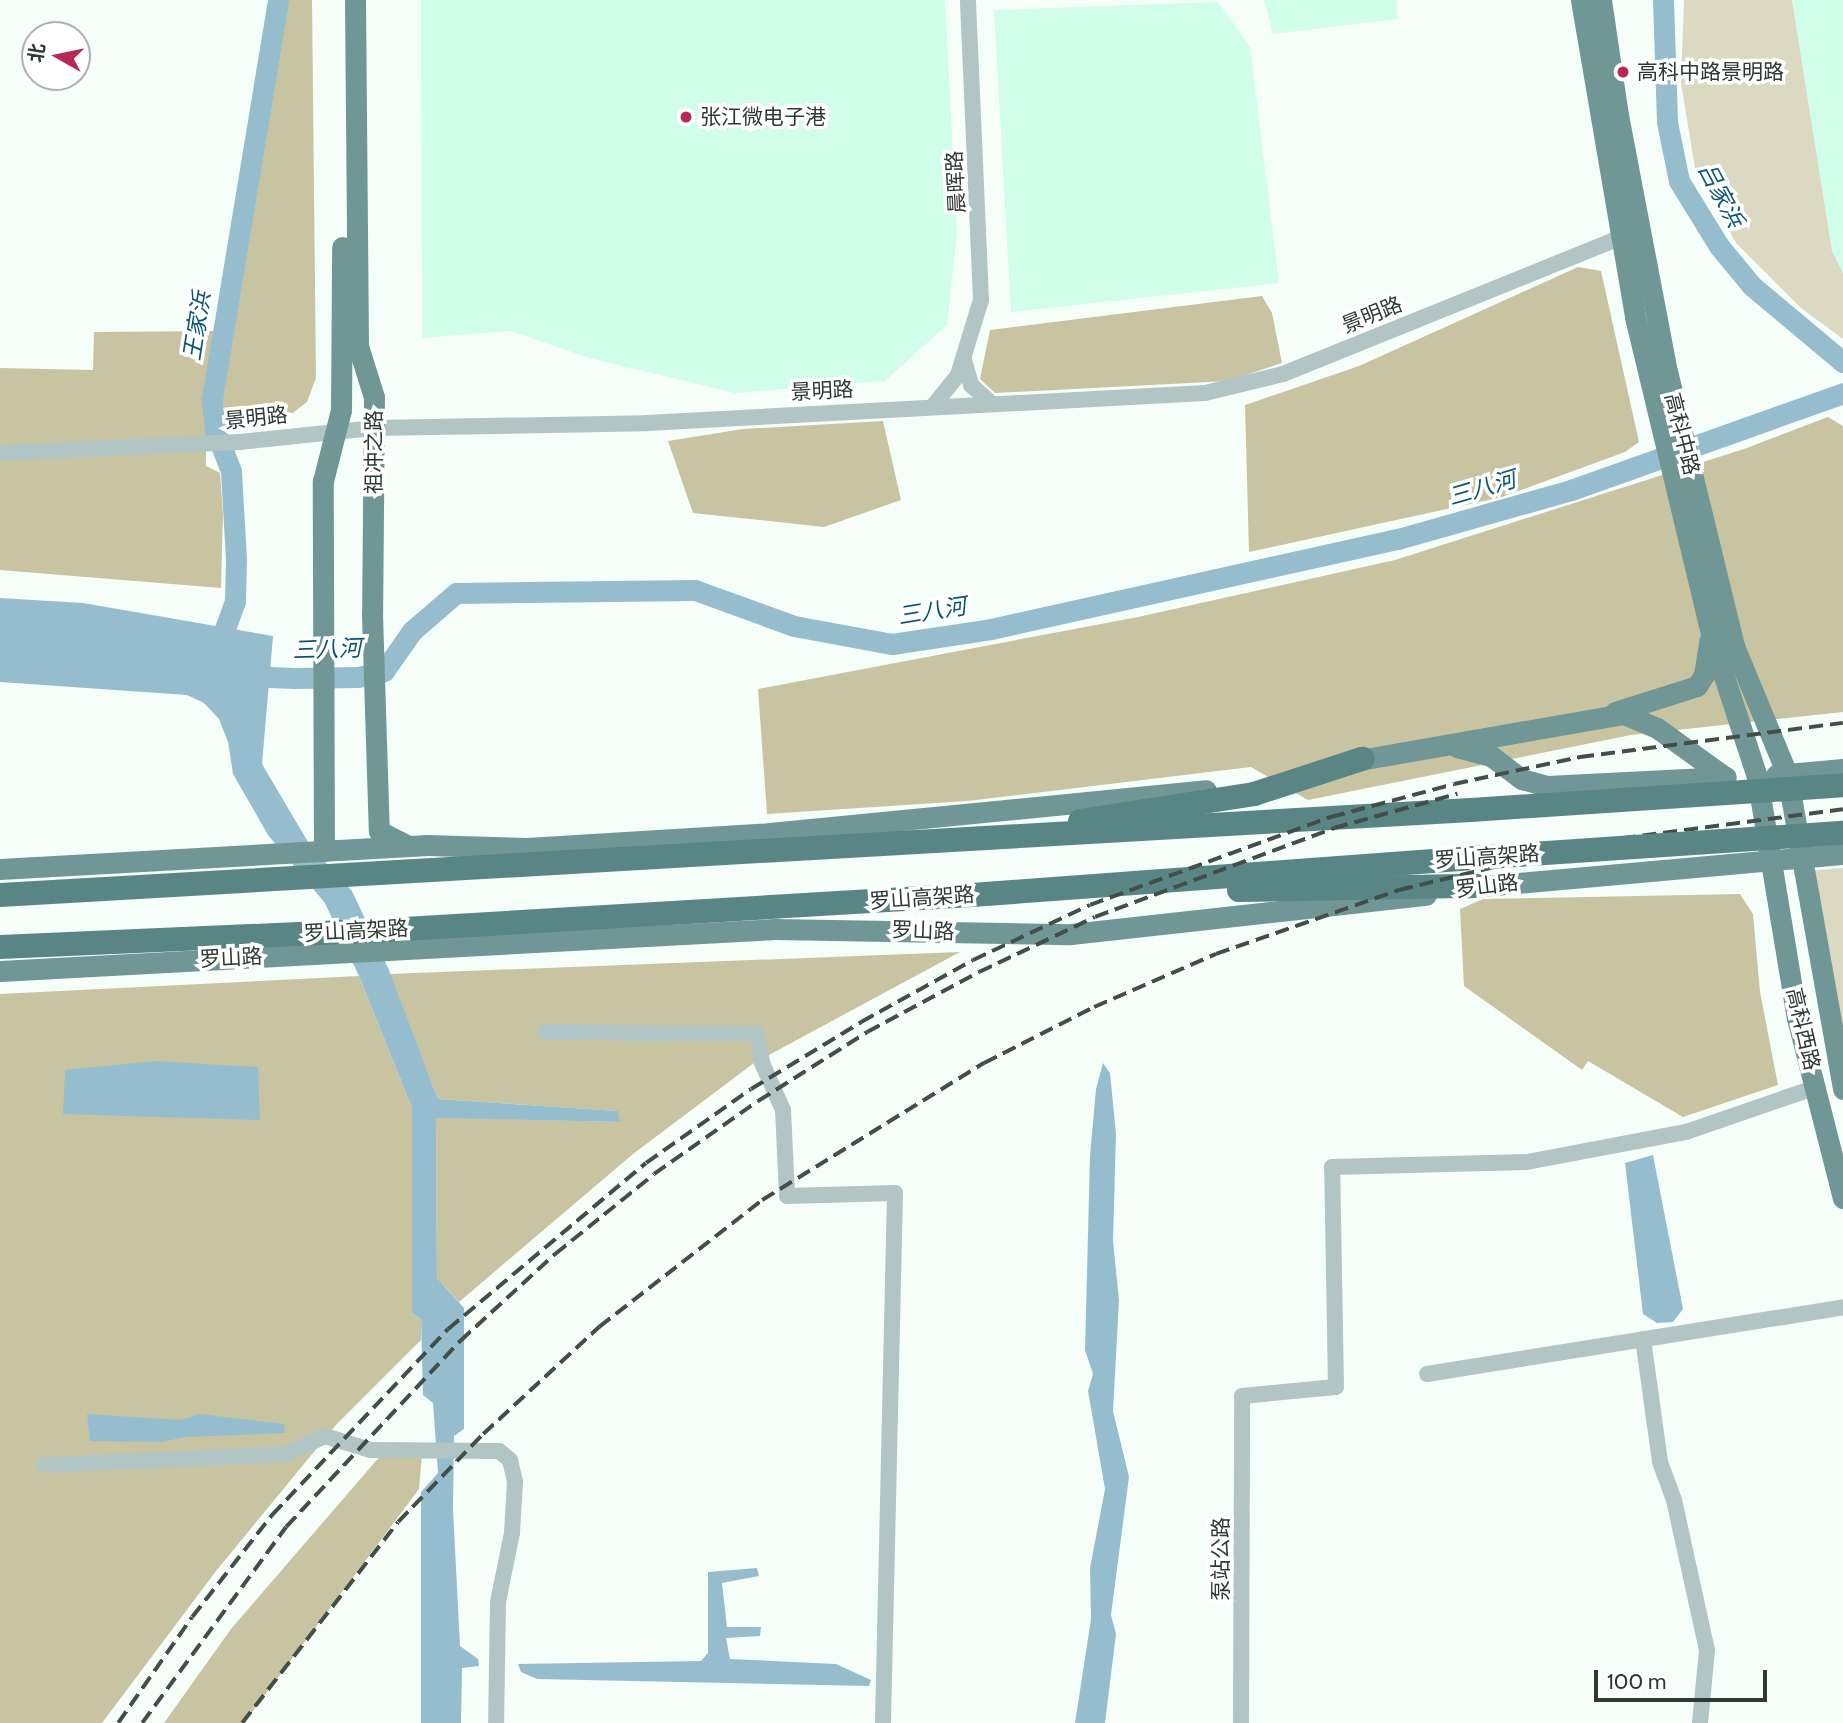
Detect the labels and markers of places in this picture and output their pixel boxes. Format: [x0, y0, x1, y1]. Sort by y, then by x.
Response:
place label: 高科中路景明路 [1637, 59, 1784, 85]
marker: 高科中路景明路 [1615, 64, 1631, 80]
place label: 张江微电子港 [700, 104, 826, 130]
marker: 张江微电子港 [678, 109, 694, 125]

